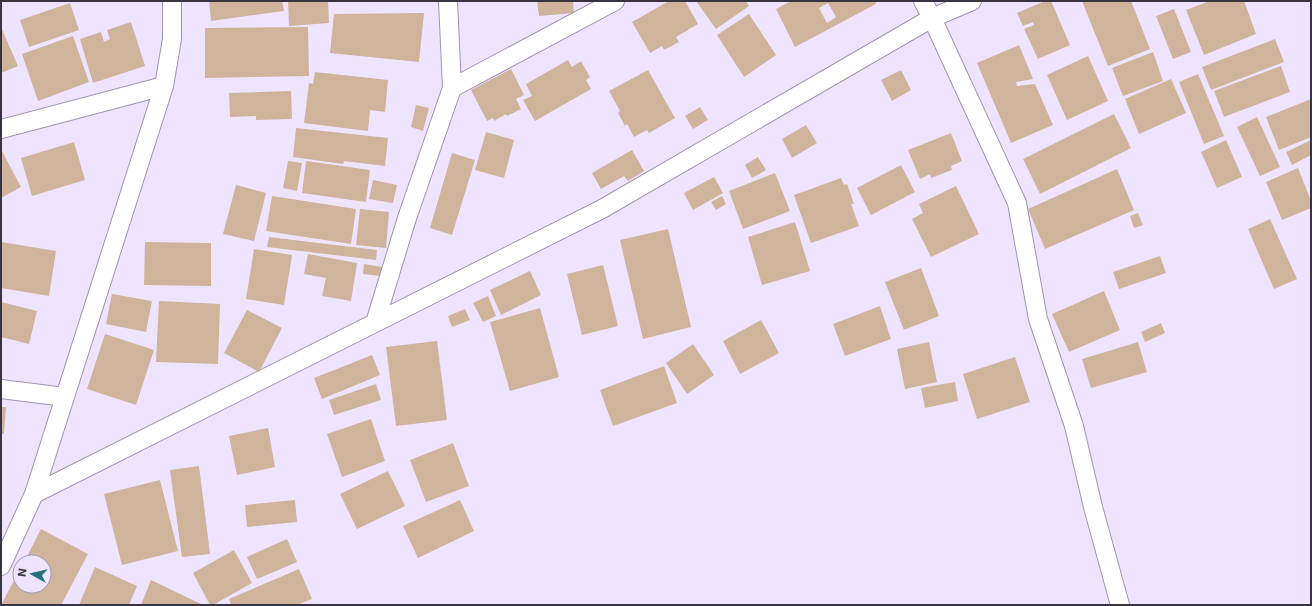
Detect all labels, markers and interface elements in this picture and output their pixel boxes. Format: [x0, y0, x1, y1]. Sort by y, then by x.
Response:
north arrow [12, 554, 52, 594]
text: N [15, 567, 30, 578]

